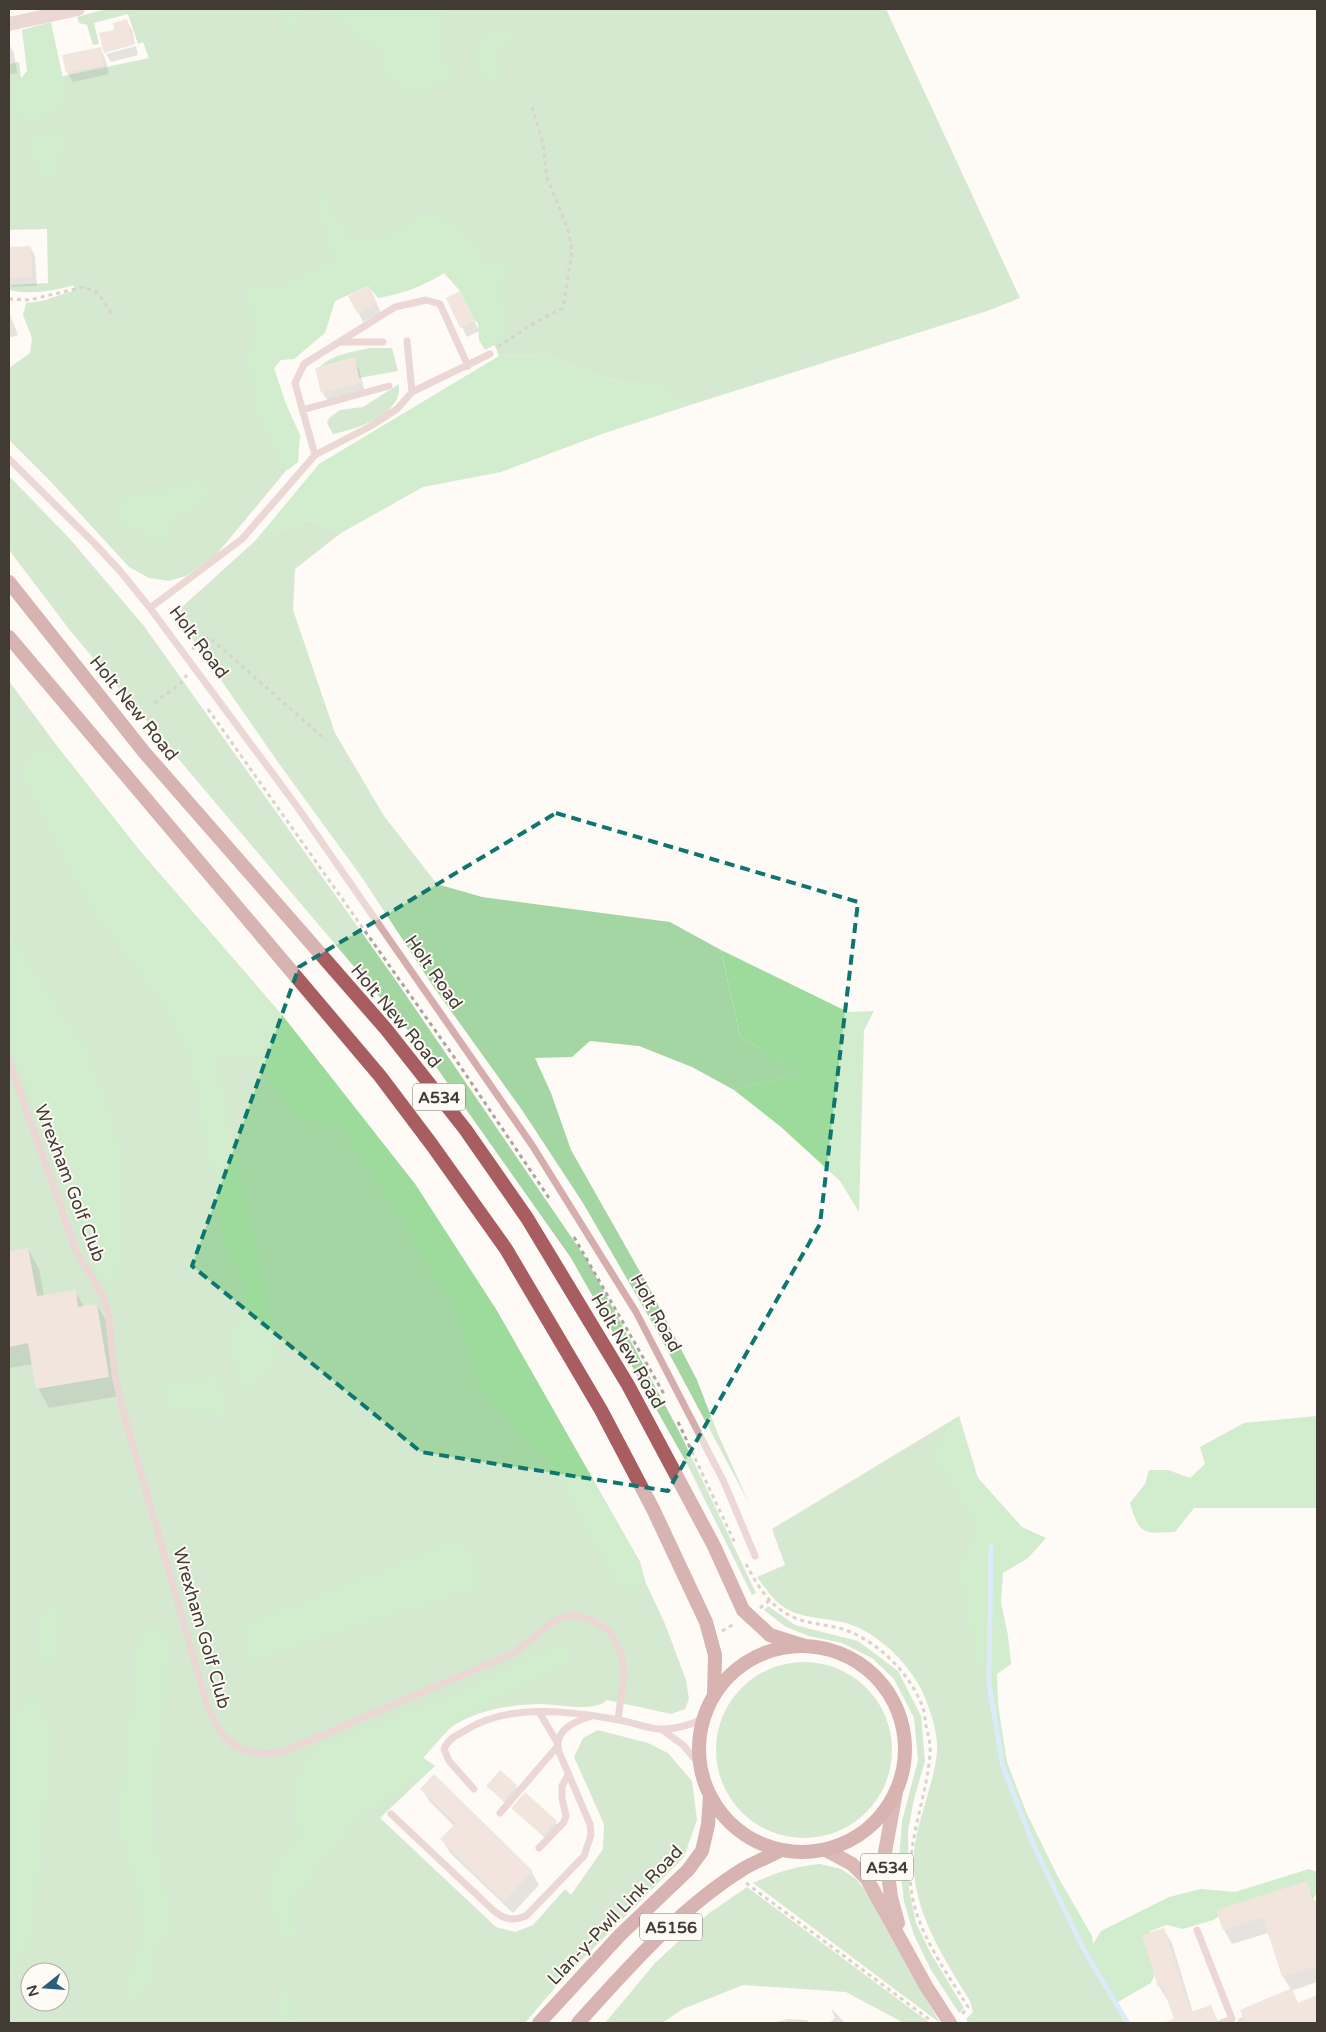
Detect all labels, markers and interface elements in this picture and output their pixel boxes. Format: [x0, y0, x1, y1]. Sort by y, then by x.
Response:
street label: Holt Road [164, 601, 234, 683]
street label: Holt New Road [85, 651, 183, 765]
street label: Holt Road [400, 931, 468, 1013]
street label: Holt New Road [346, 960, 446, 1072]
road number: A534 [413, 1084, 465, 1110]
street label: Wrexham Golf Club [30, 1101, 110, 1265]
street label: Holt Road [626, 1270, 686, 1356]
street label: Holt New Road [586, 1290, 670, 1412]
street label: Wrexham Golf Club [168, 1545, 236, 1711]
street label: Llan-y-Pwll Link Road [543, 1841, 687, 1989]
road number: A534 [861, 1854, 913, 1880]
road number: A5156 [640, 1914, 702, 1940]
north arrow [20, 1962, 70, 2012]
text: N [23, 1983, 43, 1999]

